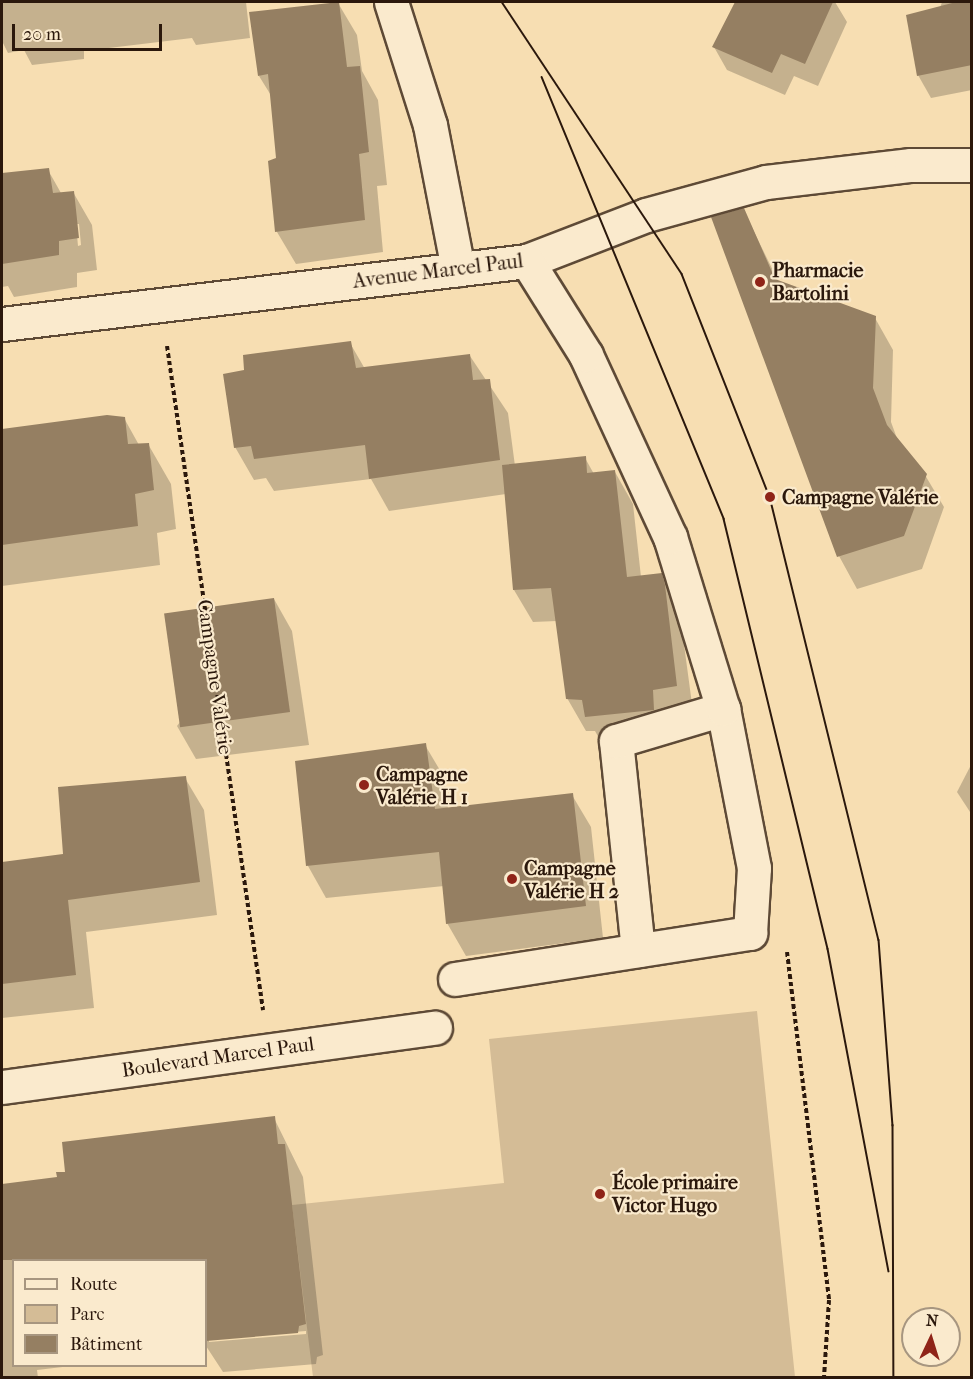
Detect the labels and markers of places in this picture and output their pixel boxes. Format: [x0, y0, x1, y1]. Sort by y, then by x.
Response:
place label: Pharmacie Bartolini [772, 258, 863, 305]
marker: Pharmacie Bartolini [753, 275, 767, 289]
place label: Campagne Valérie [782, 485, 938, 509]
marker: Campagne Valérie [763, 490, 777, 504]
place label: Campagne Valérie H 1 [376, 762, 468, 809]
marker: Campagne Valérie H 1 [357, 778, 371, 792]
place label: Campagne Valérie H 2 [524, 856, 619, 903]
marker: Campagne Valérie H 2 [505, 872, 519, 886]
place label: École primaire Victor Hugo [612, 1170, 738, 1217]
marker: École primaire Victor Hugo [593, 1187, 607, 1201]

